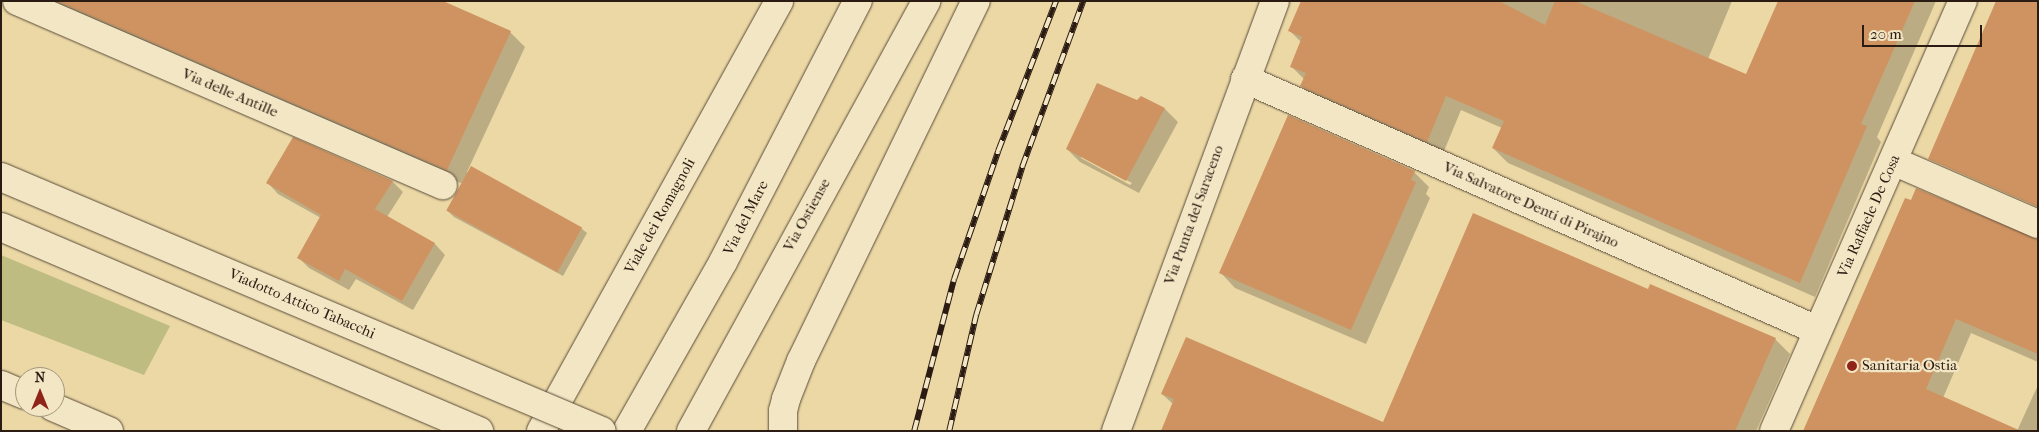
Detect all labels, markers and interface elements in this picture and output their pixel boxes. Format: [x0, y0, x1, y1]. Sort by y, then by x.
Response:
scale bar [1864, 15, 1984, 47]
text: 20 m [1870, 25, 1902, 43]
street label: Via delle Antille [179, 65, 281, 121]
street label: Via Punta del Saraceno [1160, 143, 1228, 287]
street label: Via Raffaele De Cosa [1834, 152, 1904, 280]
street label: Viale dei Romagnoli [621, 155, 699, 277]
street label: Via Salvatore Denti di Pirajno [1440, 158, 1622, 252]
street label: Via Ostiense [780, 175, 834, 255]
street label: Via del Mare [719, 178, 773, 258]
street label: Viadotto Attico Tabacchi [226, 265, 378, 343]
place label: Sanitaria Ostia [1862, 357, 1957, 375]
marker: Sanitaria Ostia [1846, 360, 1858, 372]
north arrow [15, 367, 65, 417]
text: N [35, 369, 45, 386]

